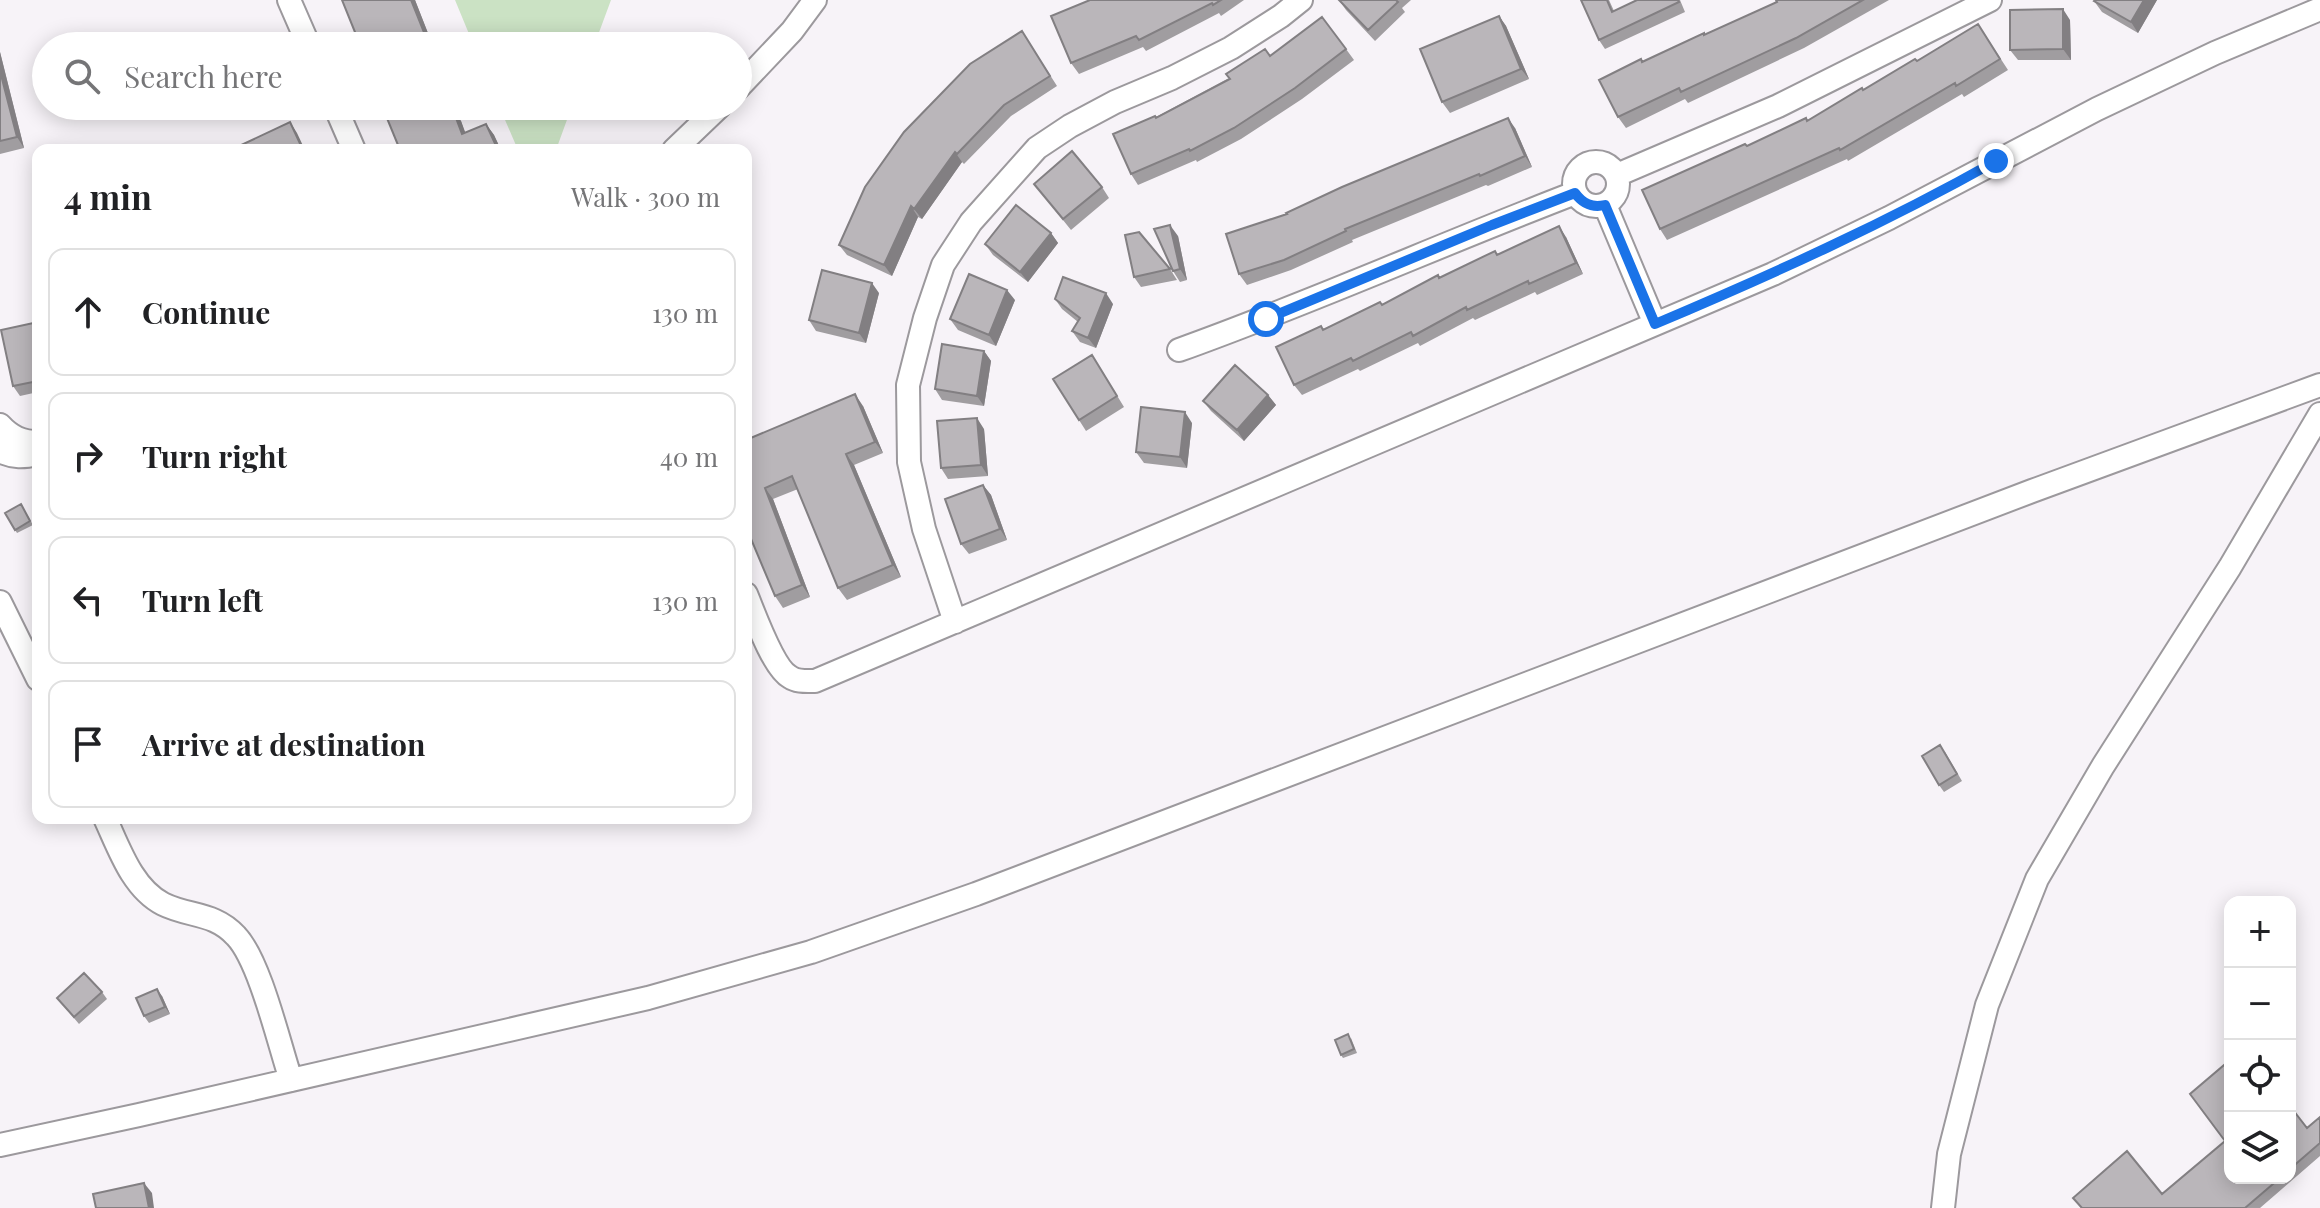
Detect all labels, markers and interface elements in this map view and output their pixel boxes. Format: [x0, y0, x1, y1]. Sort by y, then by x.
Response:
search box [32, 32, 752, 120]
icon: search [60, 54, 104, 98]
text: Search here [124, 56, 283, 96]
route end [1978, 143, 2014, 179]
text: 4 min [64, 173, 152, 219]
text: Walk · 300 m [571, 179, 720, 214]
icon: ahead [66, 290, 110, 334]
text: Continue [142, 292, 270, 332]
text: 130 m [652, 295, 718, 330]
route start [1248, 301, 1284, 337]
icon: right [66, 434, 110, 478]
text: Turn right [142, 436, 287, 476]
text: 40 m [660, 439, 718, 474]
icon: left [66, 578, 110, 622]
text: Turn left [142, 580, 263, 620]
text: 130 m [652, 583, 718, 618]
icon: arrive [66, 722, 110, 766]
text: Arrive at destination [142, 724, 425, 764]
map controls [2224, 896, 2296, 1184]
button: + [2224, 896, 2296, 968]
button: − [2224, 968, 2296, 1040]
button: locate [2224, 1040, 2296, 1112]
button: layers [2224, 1112, 2296, 1184]

